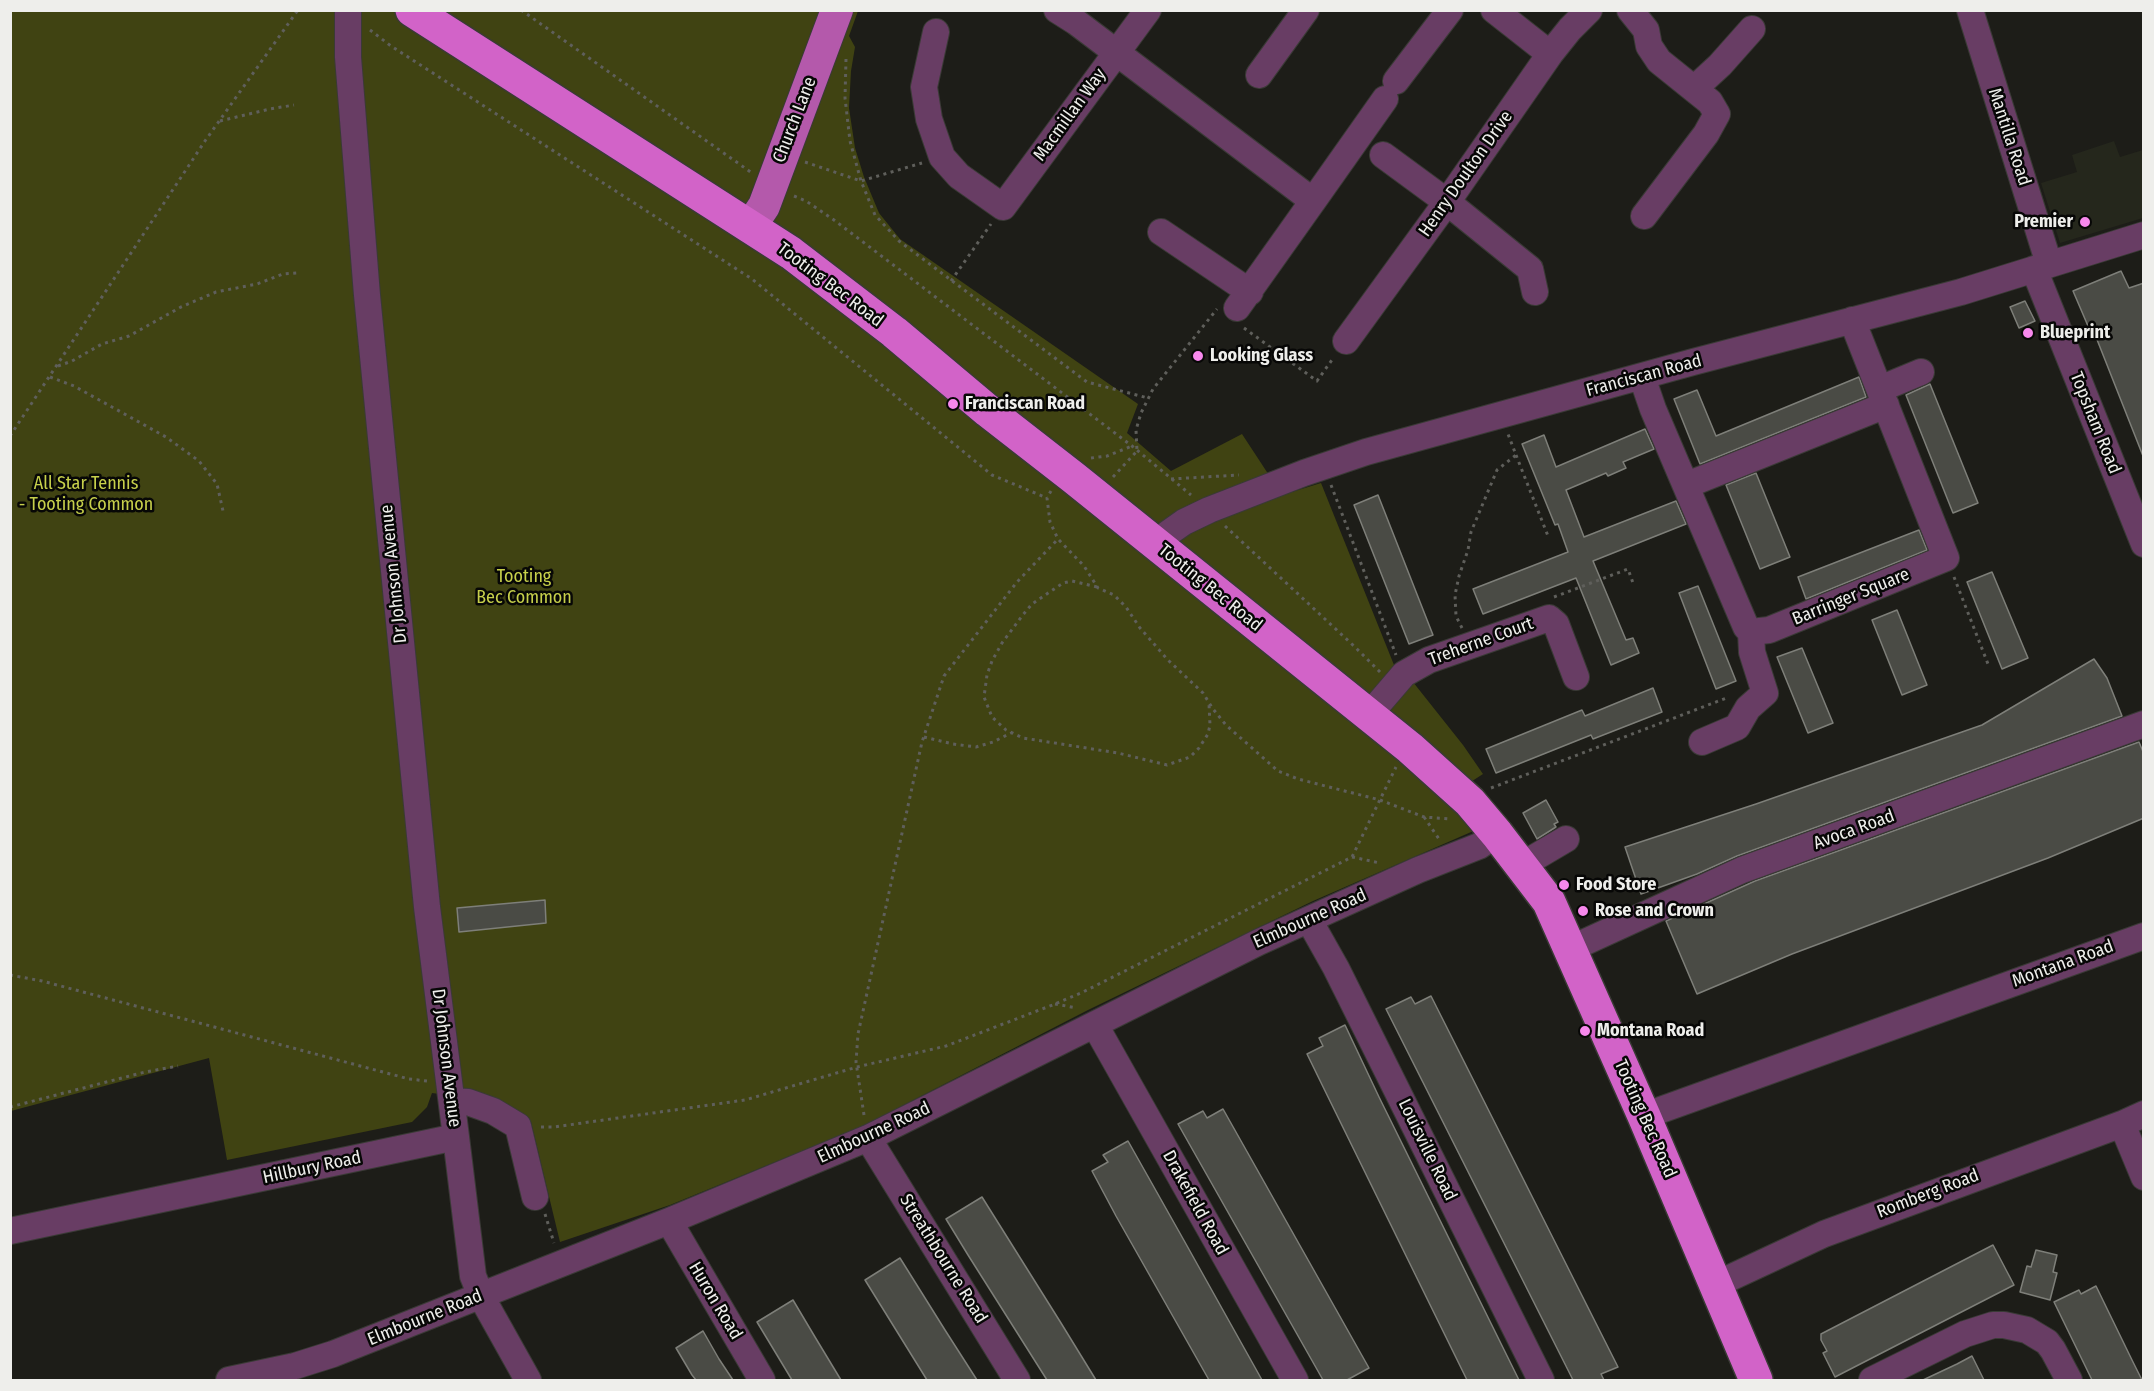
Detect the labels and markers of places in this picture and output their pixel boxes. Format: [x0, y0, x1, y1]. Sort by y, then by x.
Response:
place label: Premier [2014, 211, 2073, 233]
marker: Premier [2078, 215, 2092, 229]
place label: Blueprint [2040, 322, 2110, 344]
marker: Blueprint [2021, 326, 2035, 340]
place label: Looking Glass [1210, 345, 1313, 367]
marker: Looking Glass [1191, 349, 1205, 363]
place label: Franciscan Road [965, 393, 1085, 415]
marker: Franciscan Road [946, 397, 960, 411]
place label: Food Store [1576, 874, 1656, 896]
marker: Food Store [1557, 878, 1571, 892]
place label: Rose and Crown [1595, 900, 1714, 922]
marker: Rose and Crown [1576, 904, 1590, 918]
place label: Montana Road [1597, 1020, 1704, 1042]
marker: Montana Road [1578, 1024, 1592, 1038]

